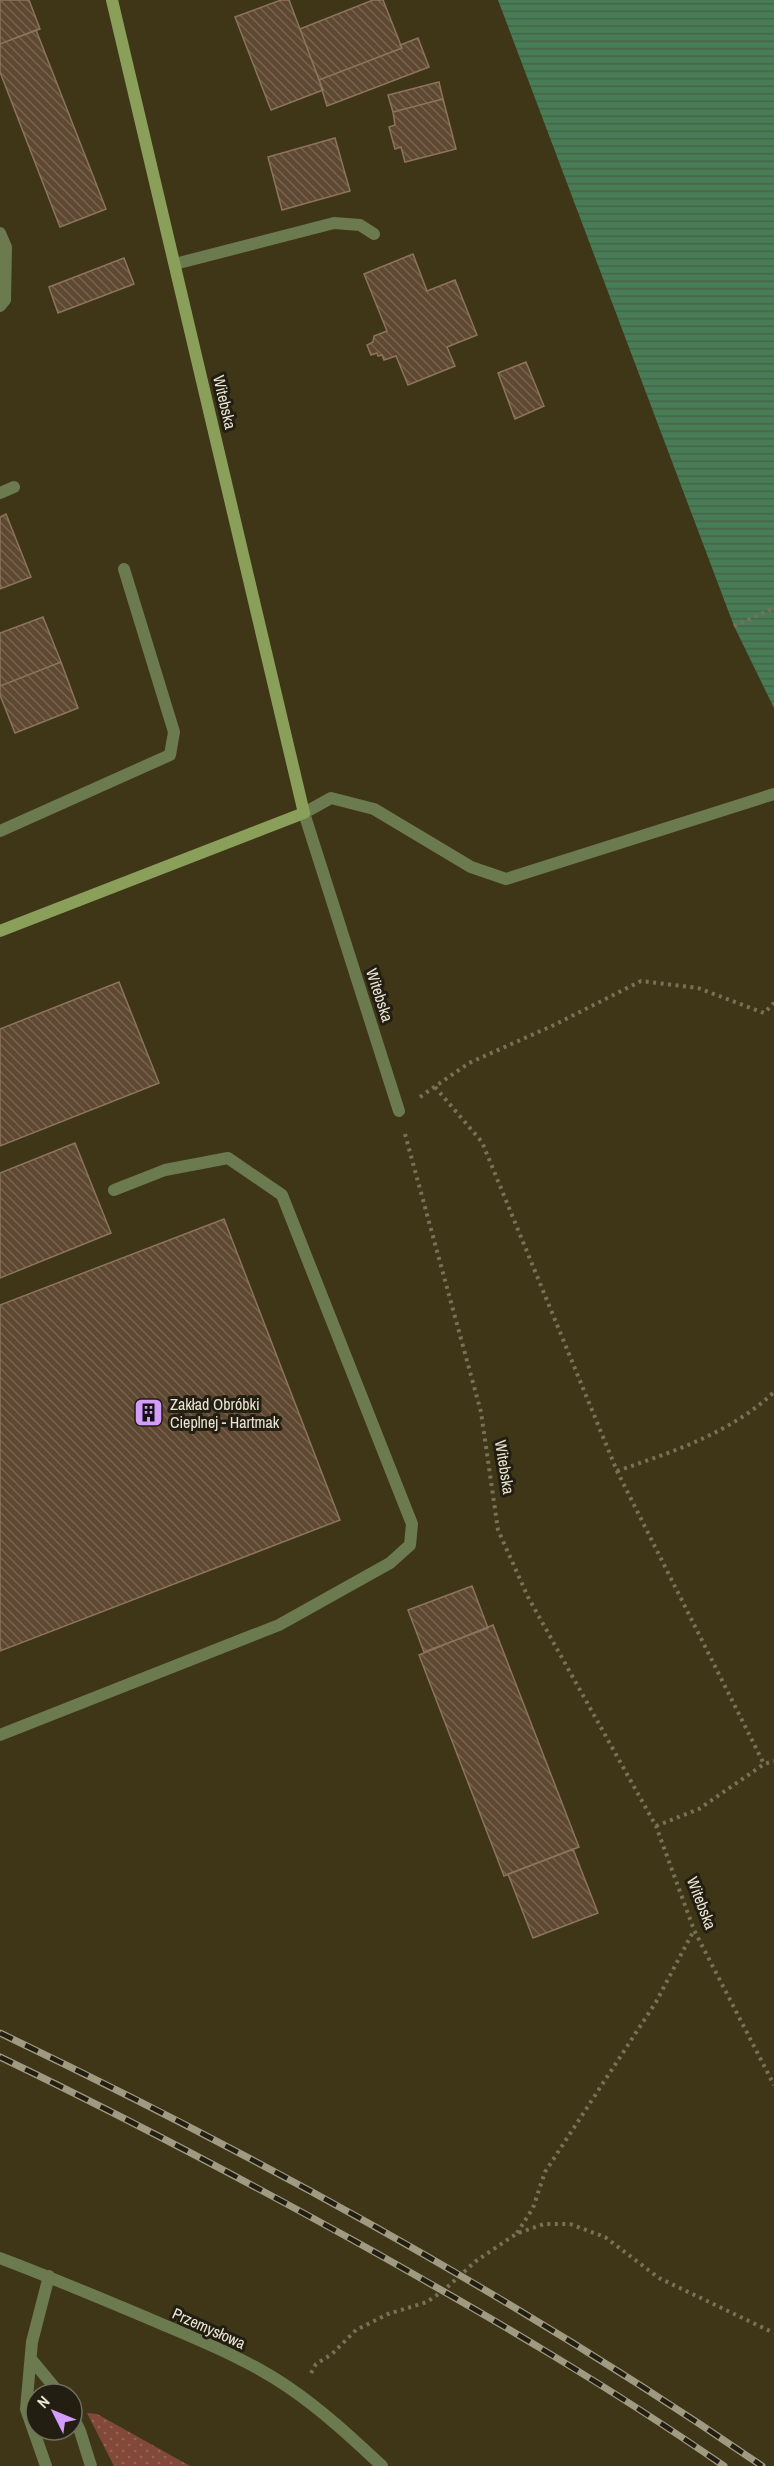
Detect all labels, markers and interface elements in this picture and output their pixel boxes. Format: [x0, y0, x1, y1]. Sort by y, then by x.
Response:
street label: Witebska [208, 373, 242, 432]
street label: Witebska [361, 966, 399, 1025]
place label: Zakład Obróbki Cieplnej - Hartmak [170, 1393, 280, 1433]
building icon: Zakład Obróbki Cieplnej - Hartmak [133, 1397, 165, 1429]
street label: Witebska [490, 1438, 520, 1496]
street label: Witebska [682, 1874, 722, 1933]
street label: Przemysłowa [169, 2302, 250, 2354]
north arrow [24, 2382, 84, 2442]
text: N [32, 2391, 54, 2413]

